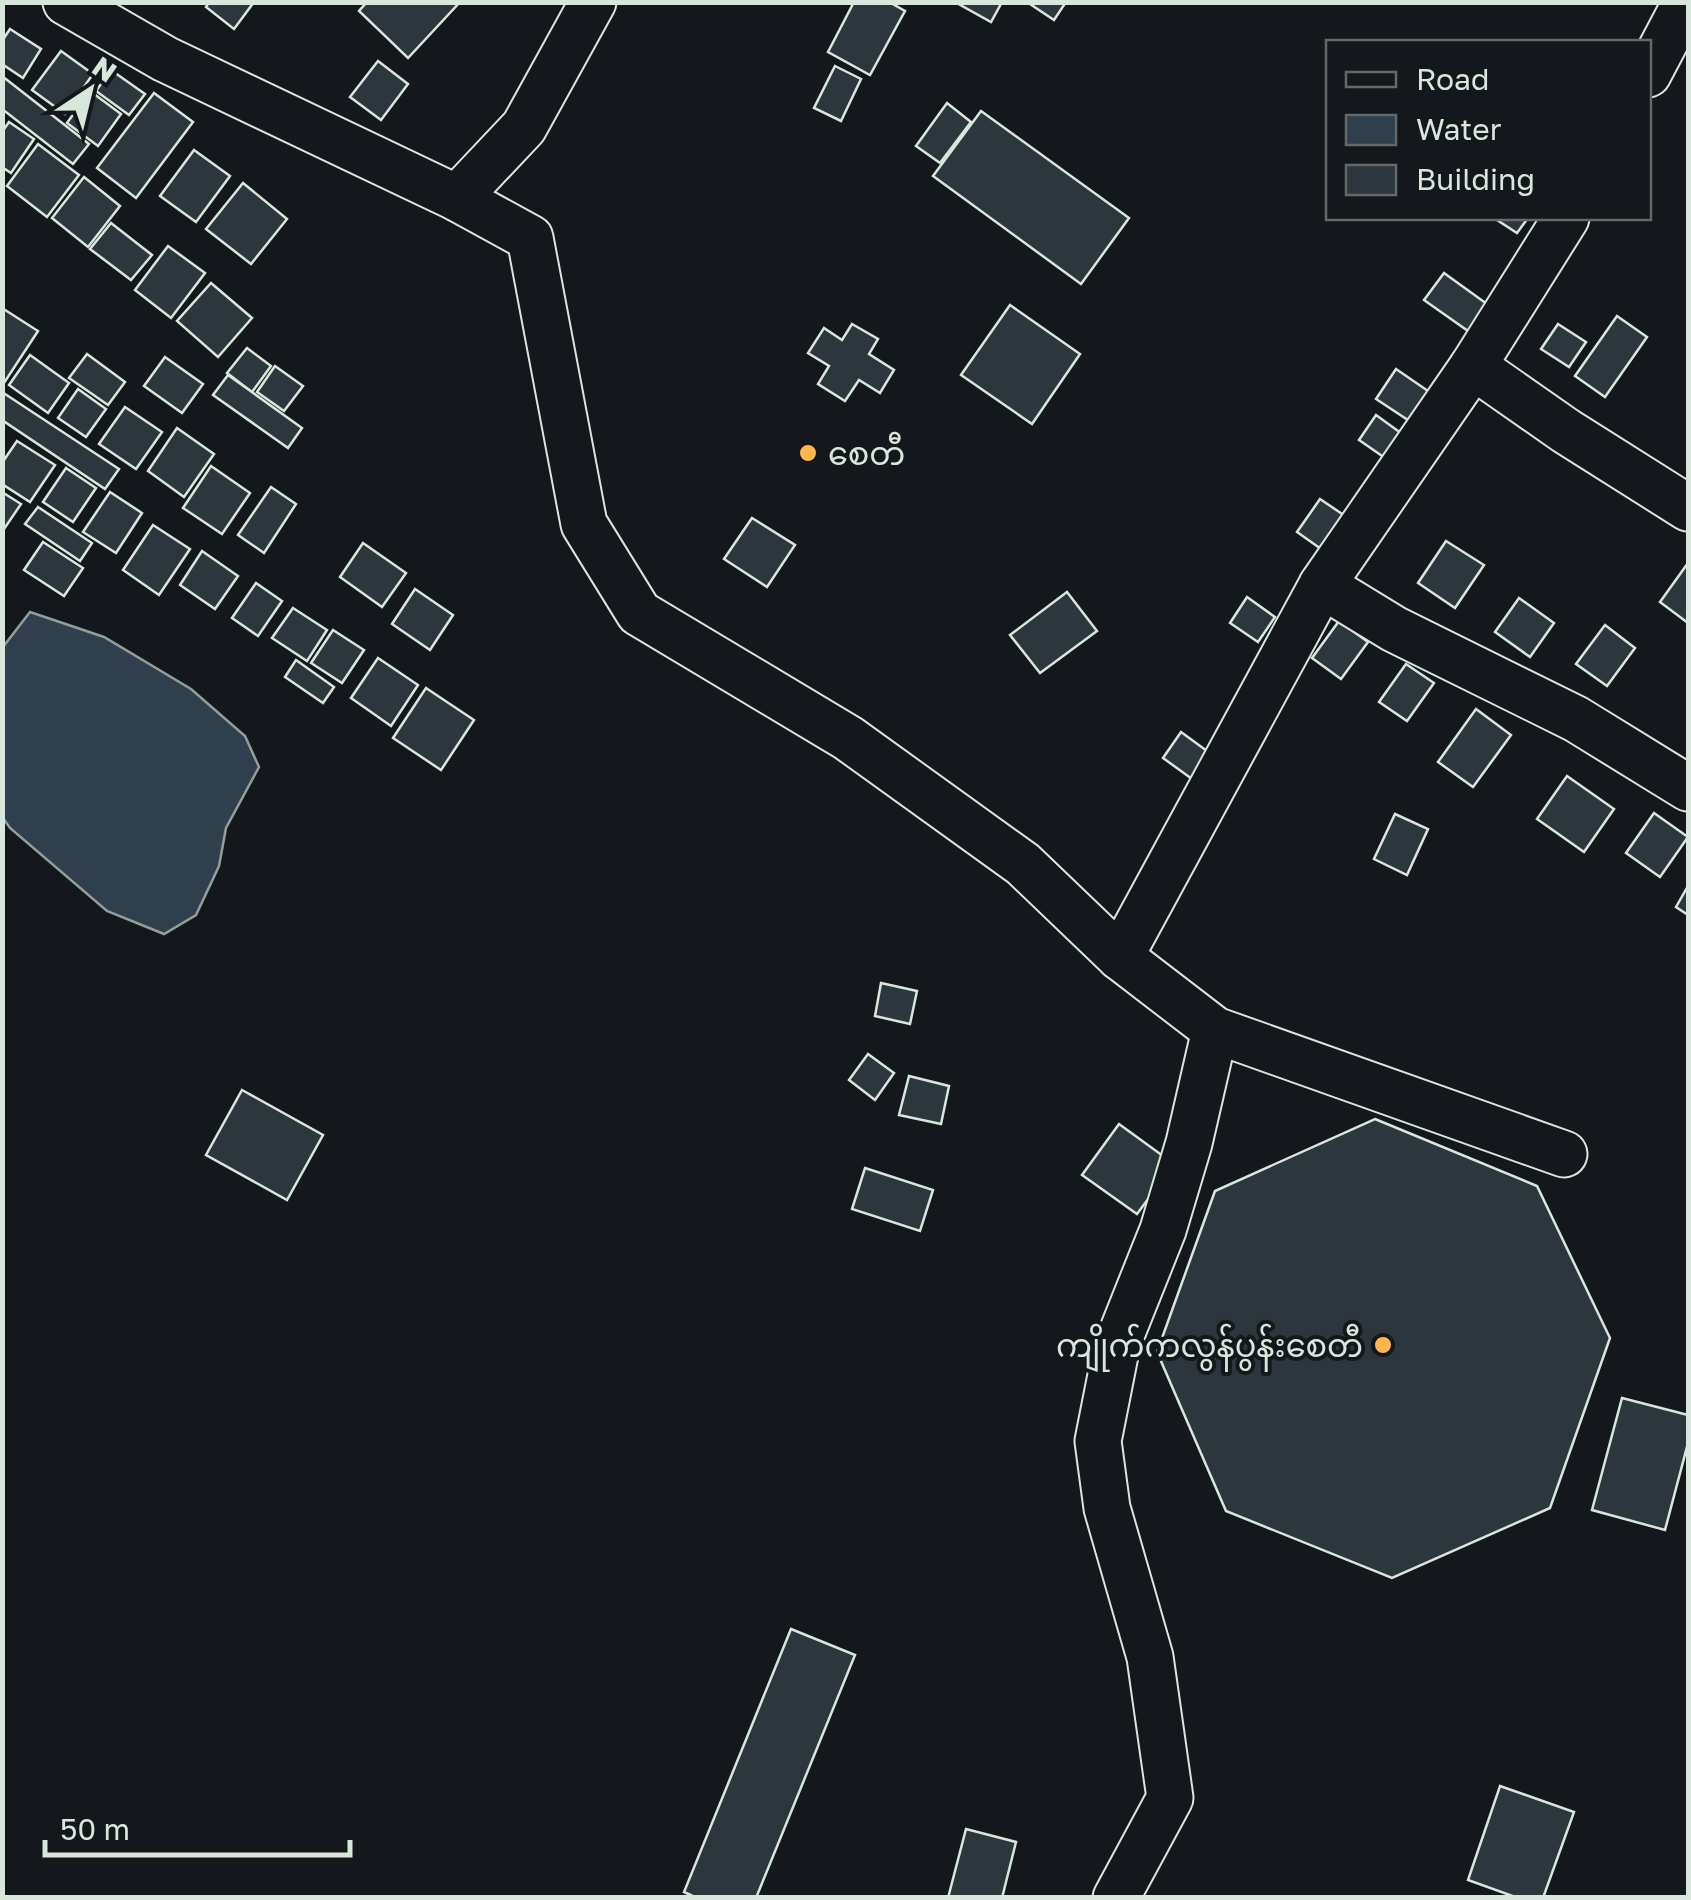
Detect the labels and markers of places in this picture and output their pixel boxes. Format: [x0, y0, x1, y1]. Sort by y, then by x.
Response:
place label: စေတီ [828, 431, 905, 472]
marker: စေတီ [797, 442, 819, 464]
place label: ကျိုက်ကလွန်ပွန်းစေတီ [1056, 1323, 1363, 1372]
marker: ကျိုက်ကလွန်ပွန်းစေတီ [1372, 1334, 1394, 1356]

